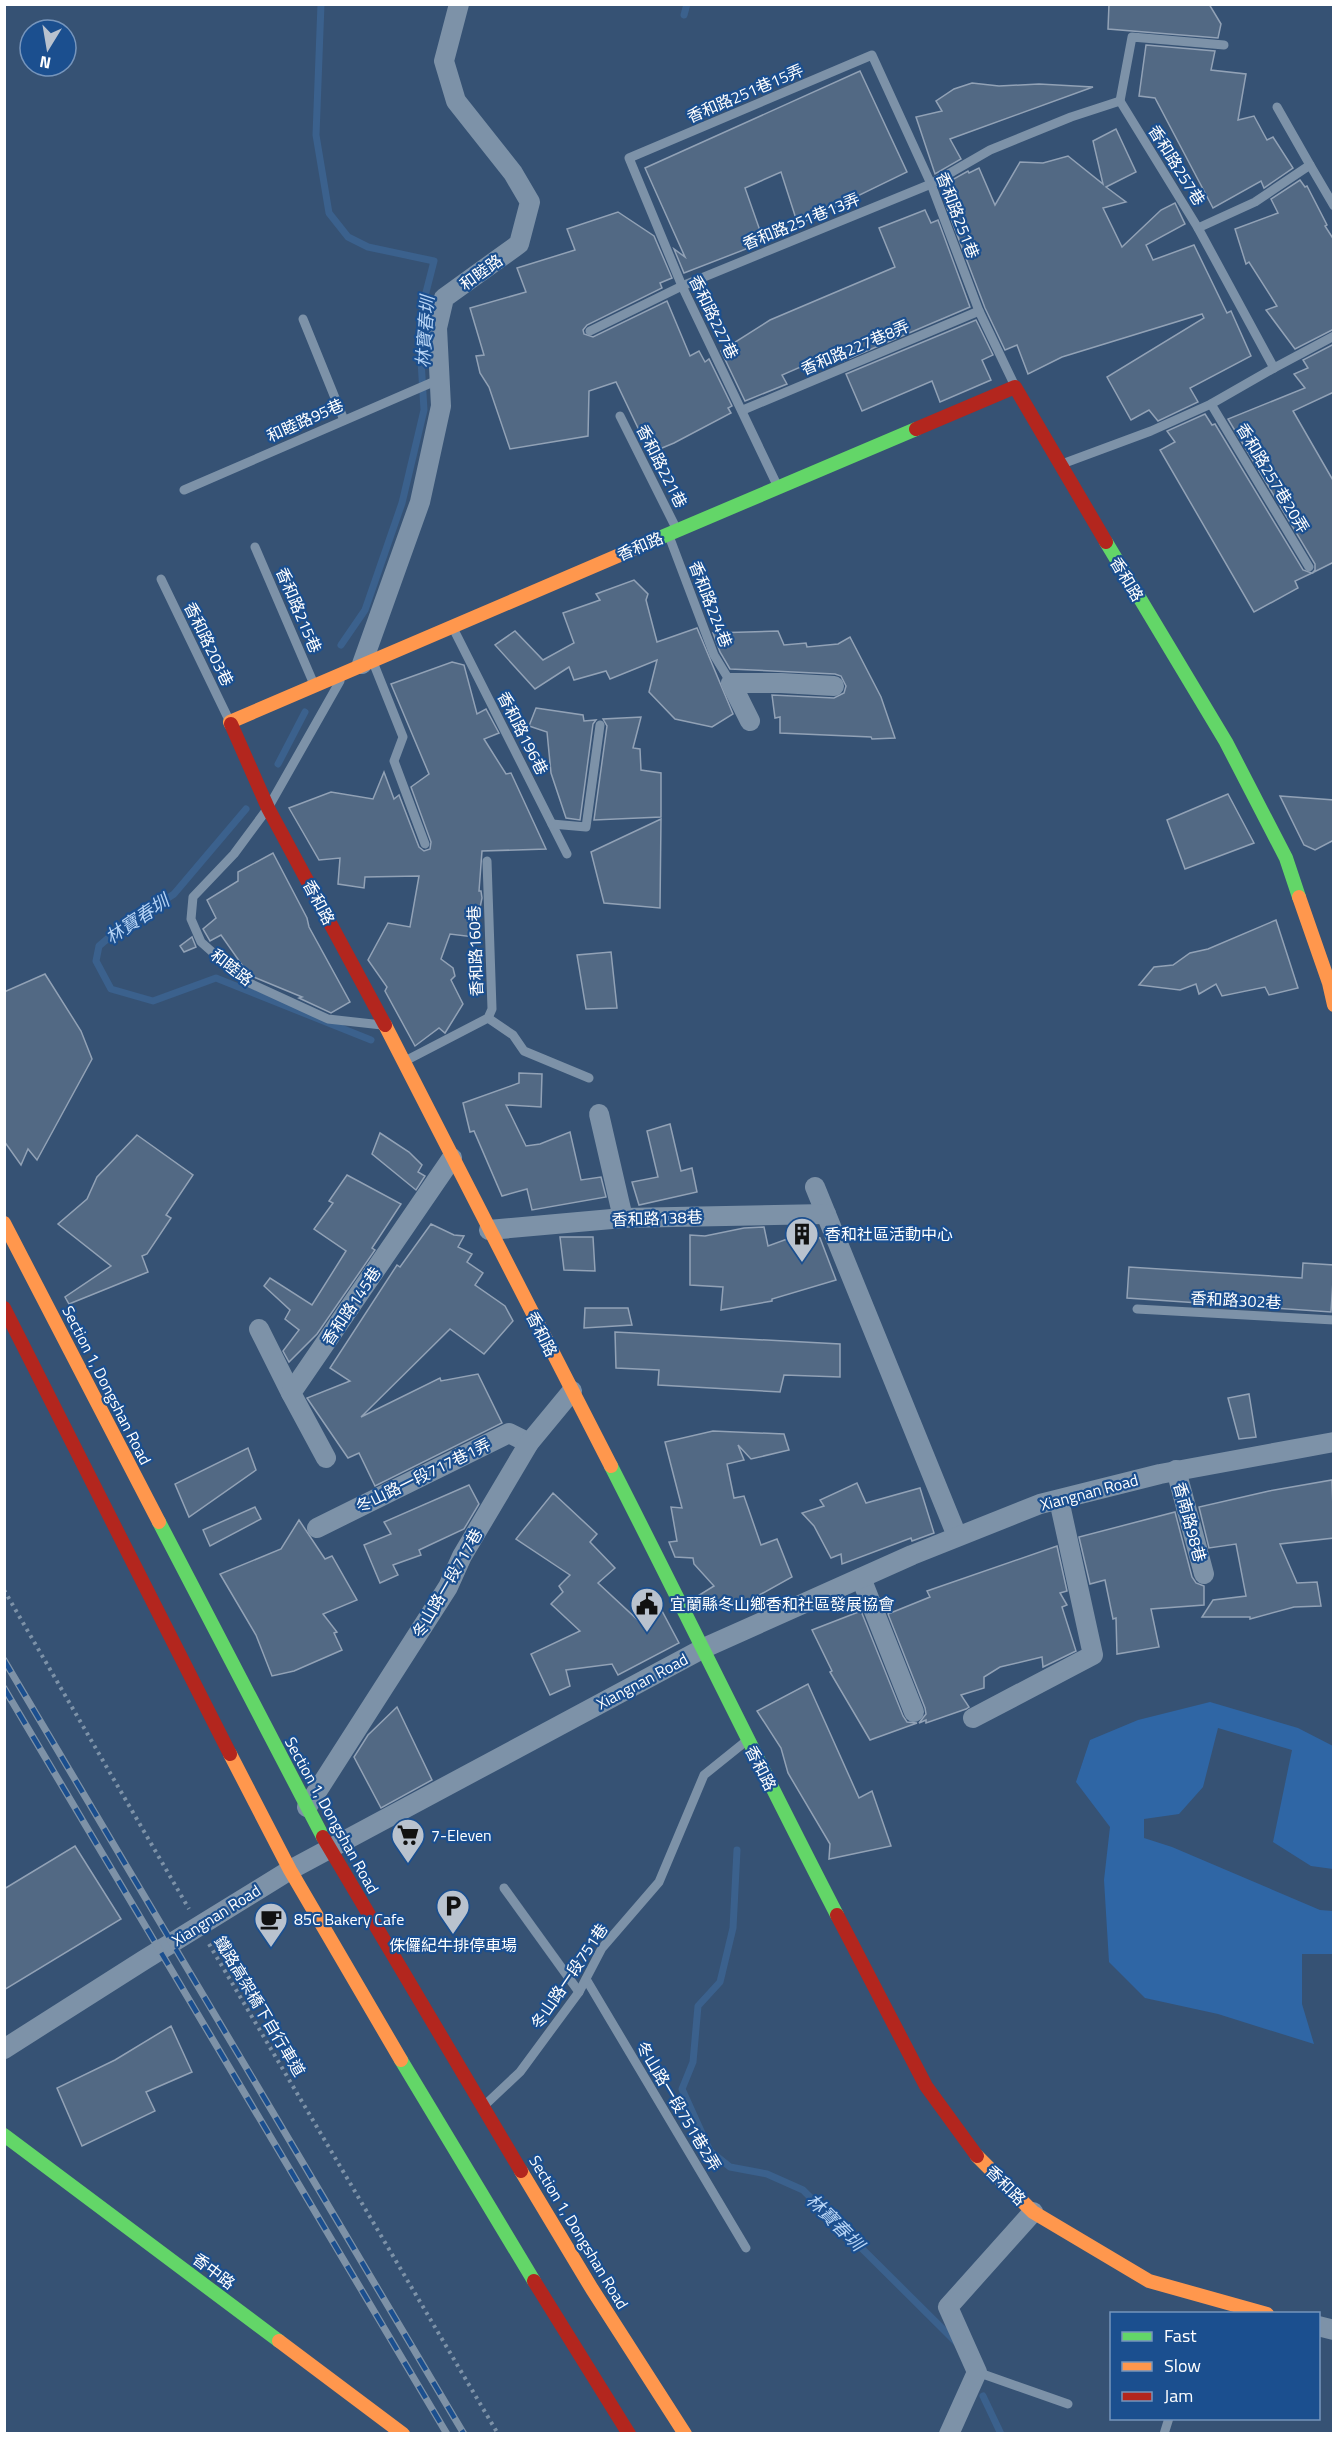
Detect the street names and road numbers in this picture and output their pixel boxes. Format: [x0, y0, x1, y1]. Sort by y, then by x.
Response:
street label: 香和路251巷15弄 [683, 58, 807, 128]
street label: 香和路257巷 [1143, 120, 1211, 210]
street label: 香和路251巷 [931, 168, 985, 262]
street label: 香和路251巷13弄 [739, 186, 863, 256]
street label: 和睦路 [455, 248, 507, 296]
street label: 香和路227巷 [683, 271, 745, 363]
street label: 香和路227巷8弄 [797, 313, 913, 381]
street label: 和睦路95巷 [263, 392, 347, 448]
street label: 香和路257巷20弄 [1231, 418, 1315, 538]
street label: 香和路221巷 [631, 420, 693, 512]
street label: 香和路 [613, 526, 667, 566]
street label: 香和路 [1104, 552, 1150, 606]
street label: 香和路224巷 [684, 557, 738, 651]
street label: 香和路215巷 [270, 563, 328, 657]
street label: 香和路203巷 [178, 598, 240, 690]
street label: 香和路196巷 [492, 687, 554, 779]
street label: 香和路 [297, 875, 341, 929]
street label: 香和路160巷 [461, 905, 489, 997]
street label: 和睦路 [206, 943, 258, 991]
street label: 香和路138巷 [611, 1204, 703, 1232]
street label: 香和路145巷 [316, 1262, 386, 1350]
street label: 香和路302巷 [1190, 1286, 1282, 1314]
street label: Section 1, Dongshan Road [56, 1301, 158, 1469]
street label: 香和路 [520, 1307, 564, 1361]
street label: 冬山路一段717巷1弄 [351, 1432, 495, 1518]
street label: Xiangnan Road [1037, 1467, 1141, 1517]
street label: 香南路98巷 [1168, 1479, 1212, 1565]
street label: 冬山路一段717巷 [406, 1524, 488, 1642]
street label: Xiangnan Road [592, 1647, 692, 1715]
street label: Section 1, Dongshan Road [279, 1732, 385, 1898]
street label: 香和路 [739, 1741, 783, 1795]
street label: Xiangnan Road [167, 1878, 265, 1952]
street label: 冬山路一段751巷 [525, 1918, 613, 2034]
street label: 鐵路高架橋下自行車道 [209, 1931, 311, 2081]
street label: 冬山路一段751巷2弄 [631, 2036, 727, 2176]
street label: Section 1, Dongshan Road [523, 2150, 635, 2314]
street label: 香和路 [981, 2160, 1031, 2210]
street label: 香中路 [188, 2247, 240, 2295]

